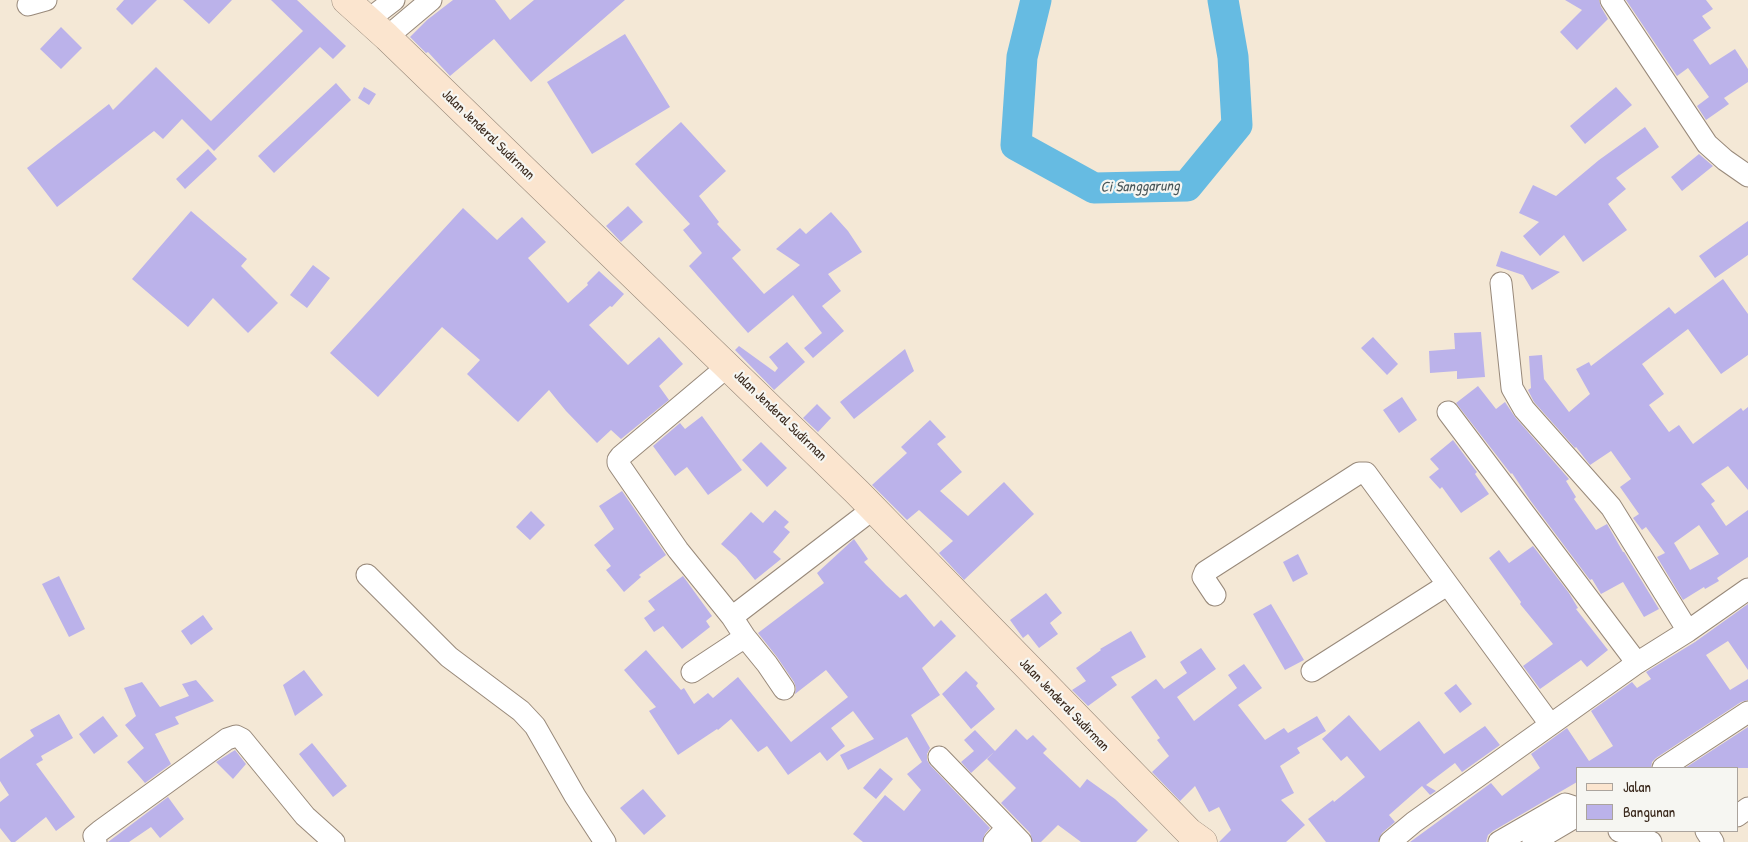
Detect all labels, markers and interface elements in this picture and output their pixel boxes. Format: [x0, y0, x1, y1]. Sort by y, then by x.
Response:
street label: Jalan Jenderal Sudirman [438, 86, 538, 184]
water label: Ci Sanggarung [1100, 177, 1180, 197]
street label: Jalan Jenderal Sudirman [730, 367, 830, 465]
street label: Jalan Jenderal Sudirman [1015, 655, 1113, 755]
legend [1576, 767, 1738, 832]
text: Jalan [1623, 776, 1651, 797]
text: Bangunan [1623, 801, 1675, 822]

